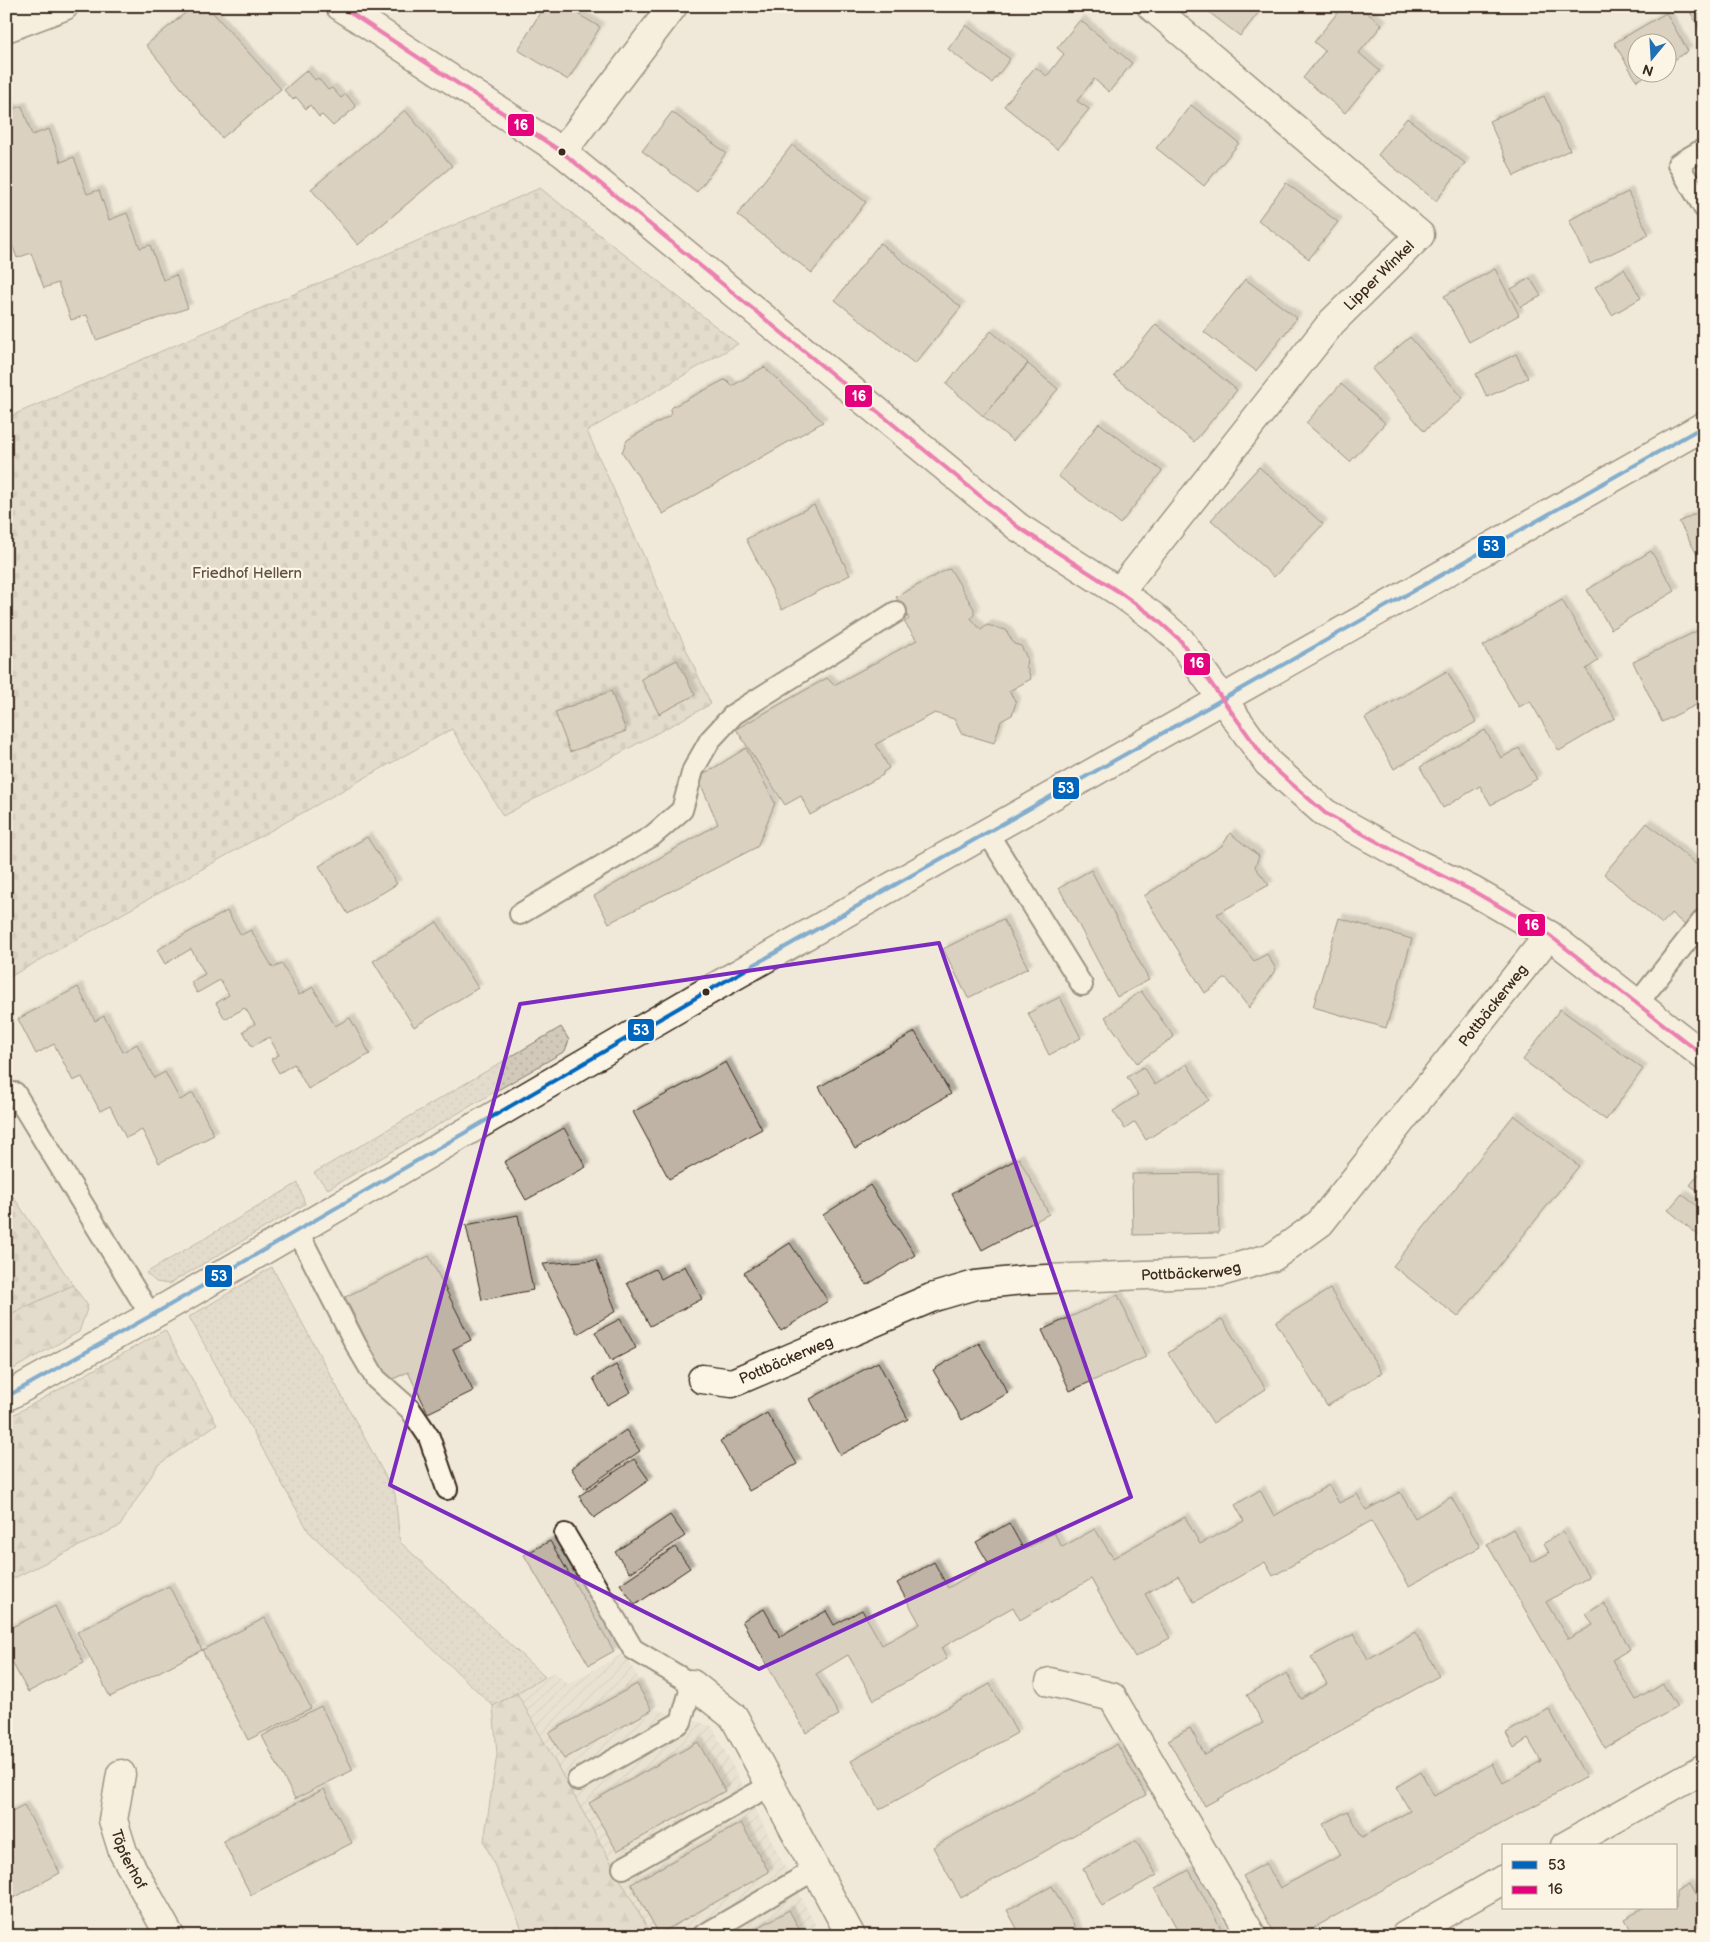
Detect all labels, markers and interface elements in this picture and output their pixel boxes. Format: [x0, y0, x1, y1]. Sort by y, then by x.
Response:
north arrow [1628, 32, 1678, 82]
text: N [1641, 60, 1656, 80]
line badge: 16 [507, 113, 535, 137]
text: 16 [514, 117, 528, 134]
unlabelled marker [557, 147, 567, 157]
street label: Lipper Winkel [1340, 237, 1418, 315]
line badge: 16 [844, 384, 873, 408]
text: 16 [852, 388, 866, 405]
line badge: 53 [1477, 535, 1506, 559]
text: 53 [1483, 538, 1499, 555]
park label: Friedhof Hellern [192, 564, 302, 583]
line badge: 16 [1183, 652, 1211, 676]
text: 16 [1190, 655, 1204, 672]
line badge: 53 [1052, 776, 1080, 800]
text: 53 [1058, 780, 1074, 797]
line badge: 16 [1517, 913, 1546, 937]
text: 16 [1525, 917, 1539, 934]
street label: Pottbäckerweg [1454, 960, 1532, 1051]
unlabelled marker [701, 987, 711, 997]
line badge: 53 [627, 1018, 655, 1042]
text: 53 [633, 1022, 649, 1039]
street label: Pottbäckerweg [1141, 1257, 1243, 1285]
line badge: 53 [204, 1264, 233, 1288]
text: 53 [211, 1268, 227, 1285]
street label: Pottbäckerweg [736, 1331, 836, 1388]
street label: Töpferhof [107, 1827, 151, 1893]
legend [1502, 1844, 1678, 1910]
text: 53 [1548, 1856, 1566, 1875]
text: 16 [1548, 1880, 1563, 1899]

